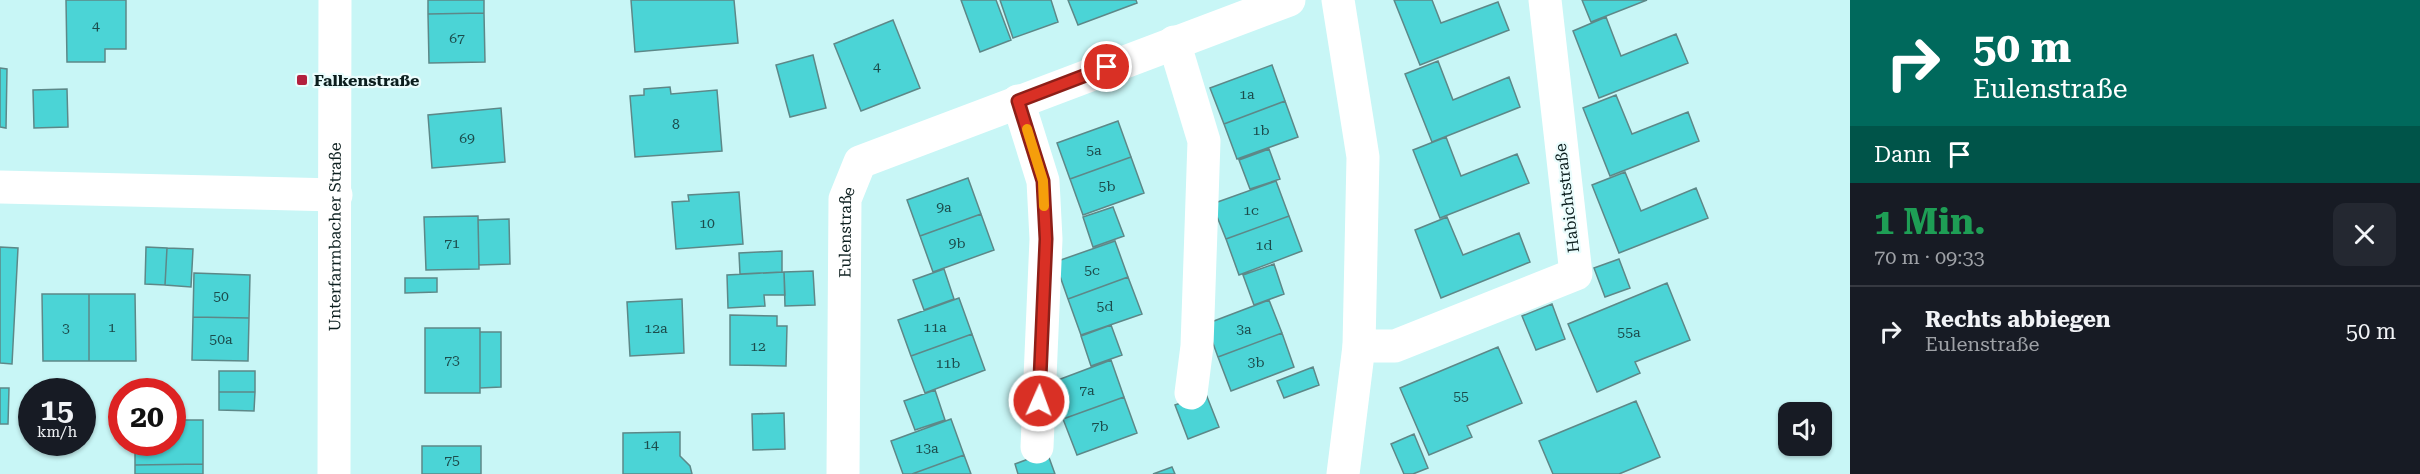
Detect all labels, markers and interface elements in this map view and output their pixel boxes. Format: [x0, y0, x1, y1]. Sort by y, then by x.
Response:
house number: 4 [92, 17, 100, 33]
text: 50 m [1973, 23, 2071, 72]
icon: right [1874, 24, 1952, 102]
house number: 67 [449, 30, 465, 46]
pin [1081, 41, 1132, 92]
icon: arrive [1090, 50, 1123, 83]
house number: 4 [873, 58, 881, 74]
place label: Falkenstraße [314, 71, 420, 90]
marker: Falkenstraße [295, 73, 309, 87]
text: Eulenstraße [1973, 73, 2128, 105]
house number: 1a [1239, 86, 1255, 102]
house number: 8 [672, 116, 680, 132]
house number: 1b [1253, 122, 1269, 138]
house number: 69 [459, 130, 475, 146]
icon: arrive [1943, 138, 1976, 171]
street label: Unterfarrnbacher Straße [325, 142, 344, 332]
house number: 5a [1086, 142, 1102, 158]
street label: Habichtstraße [1551, 142, 1583, 254]
text: Dann [1874, 142, 1931, 167]
house number: 5b [1099, 178, 1115, 194]
street label: Eulenstraße [835, 183, 859, 278]
house number: 9a [936, 199, 952, 215]
text: 1 Min. [1874, 201, 1985, 243]
house number: 1c [1243, 202, 1259, 218]
button: close [2333, 203, 2396, 266]
house number: 10 [699, 215, 715, 231]
house number: 71 [444, 235, 460, 251]
house number: 9b [949, 235, 965, 251]
house number: 1d [1256, 237, 1272, 253]
text: 70 m · 09:33 [1874, 245, 1985, 269]
house number: 5c [1084, 262, 1100, 278]
house number: 50 [213, 288, 229, 304]
house number: 5d [1097, 298, 1113, 314]
text: Rechts abbiegen [1925, 307, 2111, 332]
icon: right [1874, 315, 1907, 348]
house number: 1 [108, 319, 116, 335]
house number: 11a [923, 319, 947, 335]
text: 50 m [2346, 319, 2396, 344]
house number: 3 [62, 320, 70, 336]
house number: 12a [644, 320, 668, 336]
house number: 3a [1236, 321, 1252, 337]
house number: 55a [1617, 324, 1641, 340]
house number: 50a [209, 331, 233, 347]
text: Eulenstraße [1925, 332, 2040, 356]
house number: 12 [750, 338, 766, 354]
house number: 73 [444, 352, 460, 368]
house number: 3b [1248, 354, 1264, 370]
house number: 11b [936, 355, 960, 371]
position arrow [1007, 369, 1071, 433]
speed limit sign: 20 [108, 378, 186, 456]
house number: 7a [1079, 382, 1095, 398]
house number: 55 [1453, 388, 1469, 404]
text: 15 [40, 392, 74, 427]
map controls [1778, 402, 1832, 456]
button: sound [1778, 402, 1832, 456]
house number: 7b [1092, 418, 1108, 434]
text: km/h [37, 423, 77, 441]
house number: 14 [643, 436, 659, 452]
house number: 13a [915, 440, 939, 456]
house number: 75 [444, 452, 460, 468]

